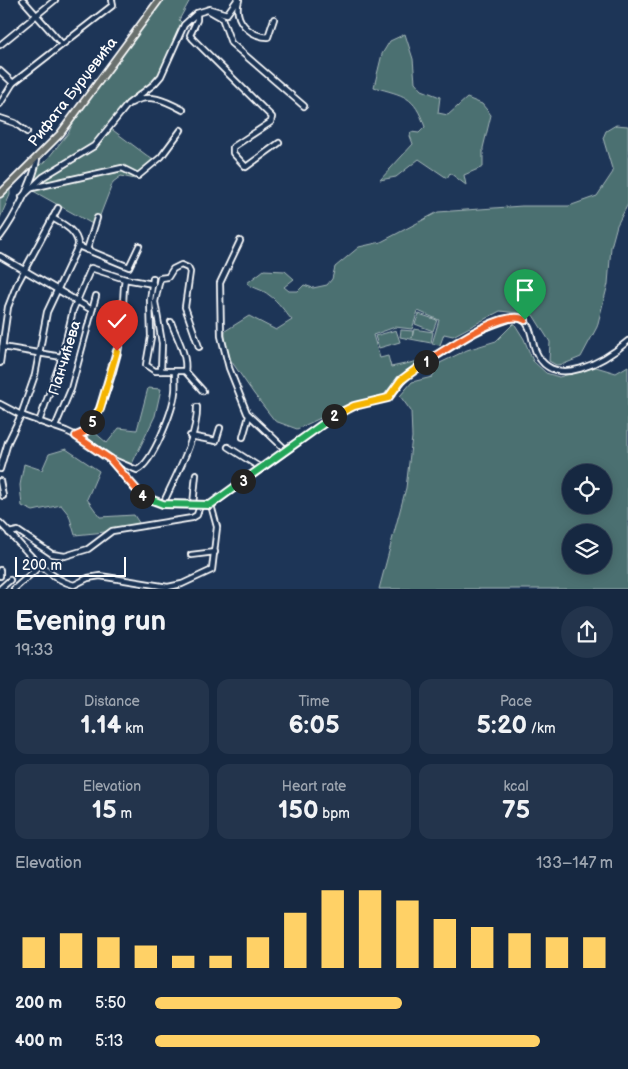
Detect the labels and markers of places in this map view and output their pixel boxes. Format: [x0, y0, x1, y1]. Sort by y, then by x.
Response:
pin [504, 269, 546, 320]
pin [96, 300, 138, 351]
pin: 1 [414, 350, 438, 374]
pin: 2 [322, 404, 346, 428]
pin: 5 [80, 410, 104, 434]
pin: 3 [230, 468, 256, 494]
pin: 4 [130, 484, 154, 508]

